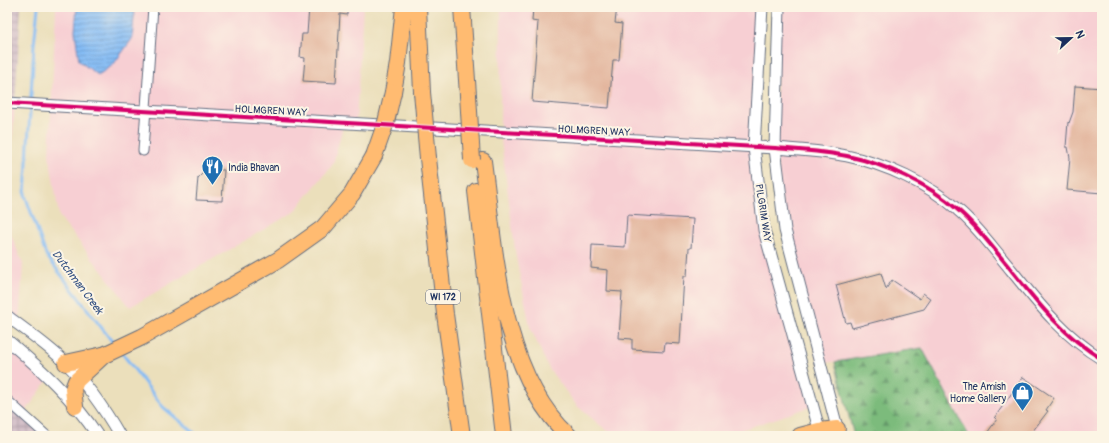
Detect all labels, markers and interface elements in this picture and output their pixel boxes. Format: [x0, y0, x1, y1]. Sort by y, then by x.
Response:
north arrow [1051, 18, 1091, 58]
text: N [1072, 29, 1087, 41]
street label: HOLMGREN WAY [234, 103, 308, 119]
street label: HOLMGREN WAY [557, 123, 631, 139]
restaurant icon: India Bhavan [199, 154, 225, 187]
place label: India Bhavan [228, 162, 280, 174]
street label: PILGRIM WAY [752, 183, 774, 243]
water label: Dutchman Creek [49, 248, 107, 318]
road number: WI 172 [426, 290, 460, 304]
shop icon: The Amish Home Gallery [1009, 379, 1035, 412]
place label: The Amish Home Gallery [950, 381, 1007, 405]

